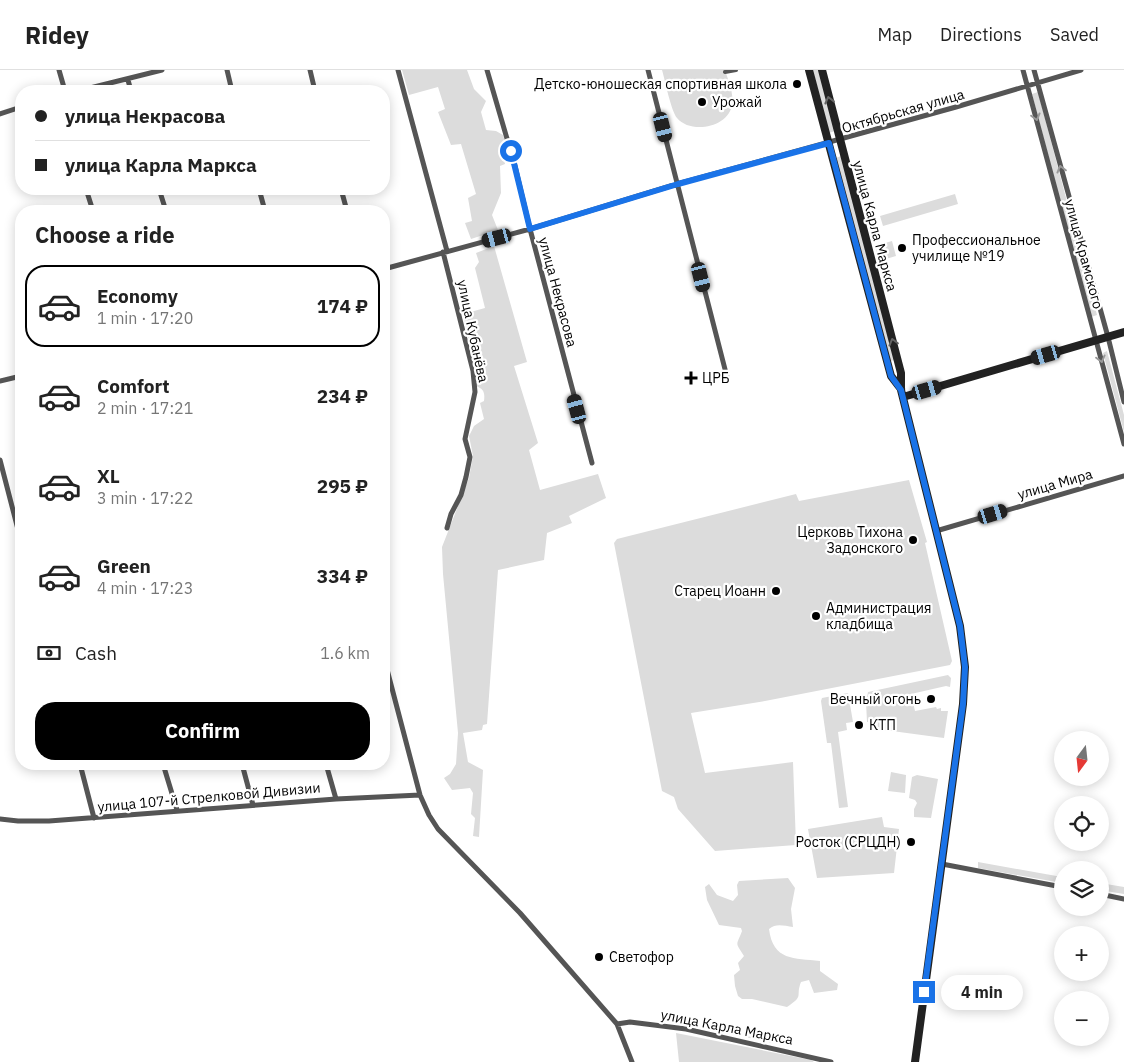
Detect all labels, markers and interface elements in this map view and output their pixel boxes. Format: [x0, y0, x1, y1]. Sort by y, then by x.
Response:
text: Ridey [25, 19, 89, 51]
text: Map [877, 23, 912, 46]
text: Directions [940, 23, 1022, 46]
text: Saved [1050, 23, 1099, 46]
place label: Детско-юношеская спортивная школа [534, 75, 788, 93]
marker: Детско-юношеская спортивная школа [791, 78, 803, 90]
street label: Октябрьская улица [840, 85, 967, 137]
place label: Урожай [712, 93, 762, 111]
marker: Урожай [696, 96, 708, 108]
one-way arrow [824, 96, 835, 105]
text: улица Некрасова [65, 104, 225, 128]
car [652, 111, 673, 143]
one-way arrow [1030, 113, 1040, 121]
route start [500, 140, 522, 162]
text: улица Карла Маркса [65, 153, 257, 177]
street label: улица Карла Маркса [849, 159, 901, 294]
one-way arrow [1056, 165, 1067, 174]
street label: улица Крамского [1061, 197, 1107, 311]
text: Choose a ride [35, 220, 175, 249]
car [480, 227, 513, 249]
place label: Профессиональное училище №19 [912, 231, 1041, 265]
street label: улица Некрасова [535, 235, 581, 349]
marker: Профессиональное училище №19 [896, 242, 908, 254]
car [690, 261, 711, 293]
street label: улица Кубанёва [453, 278, 493, 384]
icon: car [37, 284, 82, 329]
text: Economy [97, 284, 178, 308]
text: 174 ₽ [317, 294, 368, 318]
text: 1 min · 17:20 [97, 308, 193, 328]
one-way arrow [888, 338, 898, 347]
car [1029, 344, 1062, 366]
one-way arrow [1095, 354, 1105, 362]
place label: ЦРБ [702, 369, 730, 387]
marker: ЦРБ [684, 371, 698, 385]
icon: car [37, 374, 82, 419]
text: Comfort [97, 374, 170, 398]
car [910, 379, 943, 401]
text: 234 ₽ [317, 384, 368, 408]
car [565, 393, 588, 425]
text: 2 min · 17:21 [97, 398, 193, 418]
icon: car [37, 464, 82, 509]
text: XL [97, 464, 120, 488]
street label: улица Мира [1015, 465, 1095, 503]
text: 295 ₽ [317, 474, 368, 498]
text: 3 min · 17:22 [97, 488, 193, 508]
car [976, 502, 1009, 526]
place label: Церковь Тихона Задонского [797, 523, 904, 557]
marker: Церковь Тихона Задонского [907, 534, 919, 546]
icon: car [37, 554, 82, 599]
text: Green [97, 554, 151, 578]
text: 334 ₽ [317, 564, 368, 588]
text: 4 min · 17:23 [97, 578, 193, 598]
place label: Старец Иоанн [674, 582, 766, 600]
marker: Старец Иоанн [770, 585, 782, 597]
place label: Администрация кладбища [826, 599, 931, 633]
marker: Администрация кладбища [810, 610, 822, 622]
icon: cash [35, 639, 63, 667]
text: Cash [75, 641, 117, 665]
text: 1.6 km [320, 643, 370, 663]
place label: Вечный огонь [830, 690, 921, 708]
marker: Вечный огонь [925, 693, 937, 705]
button: Confirm [35, 702, 370, 760]
place label: КТП [869, 716, 896, 734]
marker: КТП [853, 719, 865, 731]
north arrow [1054, 731, 1109, 786]
map controls [1054, 731, 1109, 1046]
street label: улица 107-й Стрелковой Дивизии [97, 778, 321, 816]
button: locate [1054, 796, 1109, 851]
place label: Росток (СРЦДН) [796, 833, 901, 851]
marker: Росток (СРЦДН) [905, 836, 917, 848]
button: layers [1054, 861, 1109, 916]
button: + [1054, 926, 1109, 981]
place label: Светофор [609, 948, 674, 966]
marker: Светофор [593, 951, 605, 963]
callout: 4 min [942, 974, 1024, 1010]
route end [913, 981, 935, 1003]
text: 4 min [961, 982, 1003, 1002]
button: − [1054, 991, 1109, 1046]
street label: улица Карла Маркса [659, 1005, 795, 1049]

